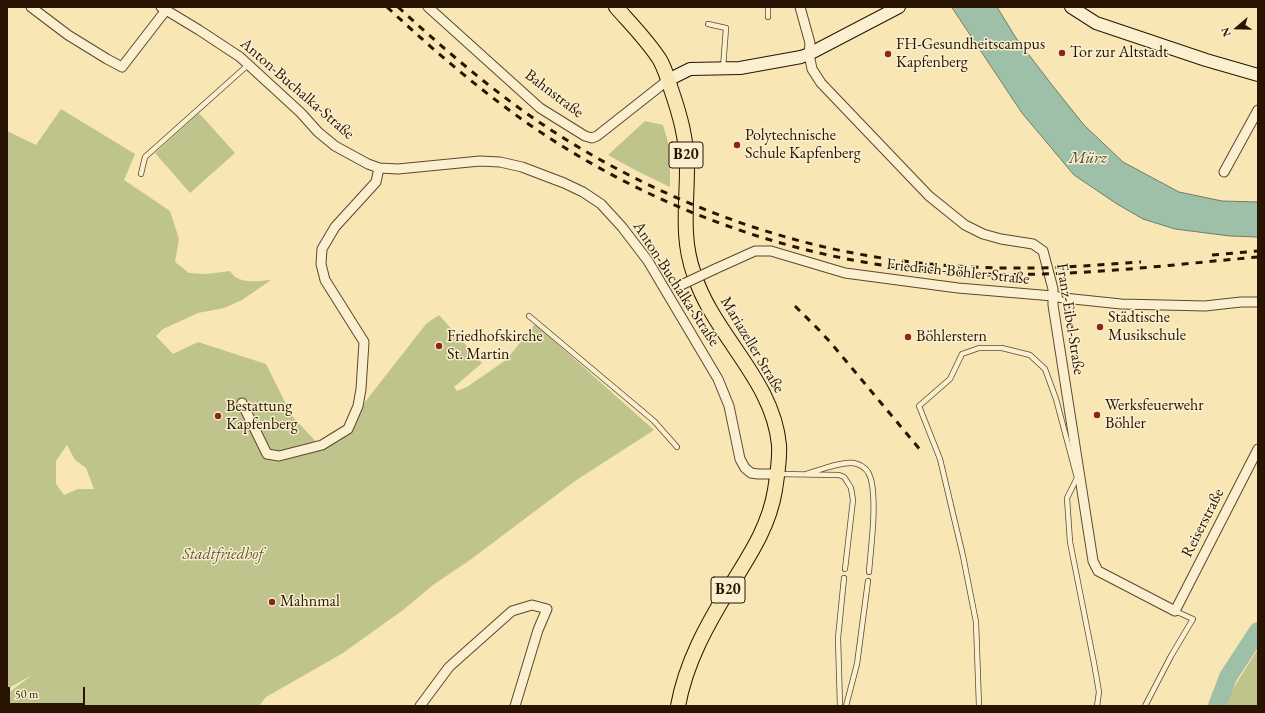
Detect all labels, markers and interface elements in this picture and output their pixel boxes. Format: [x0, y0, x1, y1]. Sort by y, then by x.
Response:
north arrow [1217, 8, 1257, 48]
text: N [1218, 26, 1234, 39]
street label: Anton-Buchalka-Straße [236, 34, 358, 144]
place label: FH-Gesundheitscampus Kapfenberg [896, 35, 1045, 73]
place label: Tor zur Altstadt [1070, 43, 1168, 63]
marker: Tor zur Altstadt [1057, 48, 1067, 58]
marker: FH-Gesundheitscampus Kapfenberg [883, 49, 893, 59]
street label: Bahnstraße [521, 66, 587, 122]
place label: Polytechnische Schule Kapfenberg [745, 126, 861, 164]
marker: Polytechnische Schule Kapfenberg [732, 140, 742, 150]
road number: B20 [669, 142, 703, 168]
water label: Mürz [1069, 148, 1107, 168]
street label: Anton-Buchalka-Straße [628, 218, 724, 350]
street label: Friedrich-Böhler-Straße [886, 255, 1030, 289]
street label: Franz-Eibel-Straße [1052, 262, 1088, 376]
street label: Mariazeller Straße [716, 293, 788, 397]
place label: Städtische Musikschule [1108, 308, 1186, 346]
marker: Städtische Musikschule [1095, 322, 1105, 332]
place label: Friedhofskirche St. Martin [447, 327, 543, 365]
place label: Böhlerstern [916, 327, 987, 347]
marker: Böhlerstern [903, 332, 913, 342]
marker: Friedhofskirche St. Martin [434, 341, 444, 351]
place label: Werksfeuerwehr Böhler [1105, 396, 1204, 434]
place label: Bestattung Kapfenberg [226, 397, 298, 435]
marker: Werksfeuerwehr Böhler [1092, 410, 1102, 420]
marker: Bestattung Kapfenberg [213, 411, 223, 421]
street label: Reiserstraße [1178, 485, 1228, 561]
park label: Stadtfriedhof [182, 545, 264, 565]
road number: B20 [711, 577, 745, 603]
place label: Mahnmal [280, 592, 340, 612]
marker: Mahnmal [267, 597, 277, 607]
scale bar [10, 679, 87, 705]
text: 50 m [15, 686, 38, 702]

